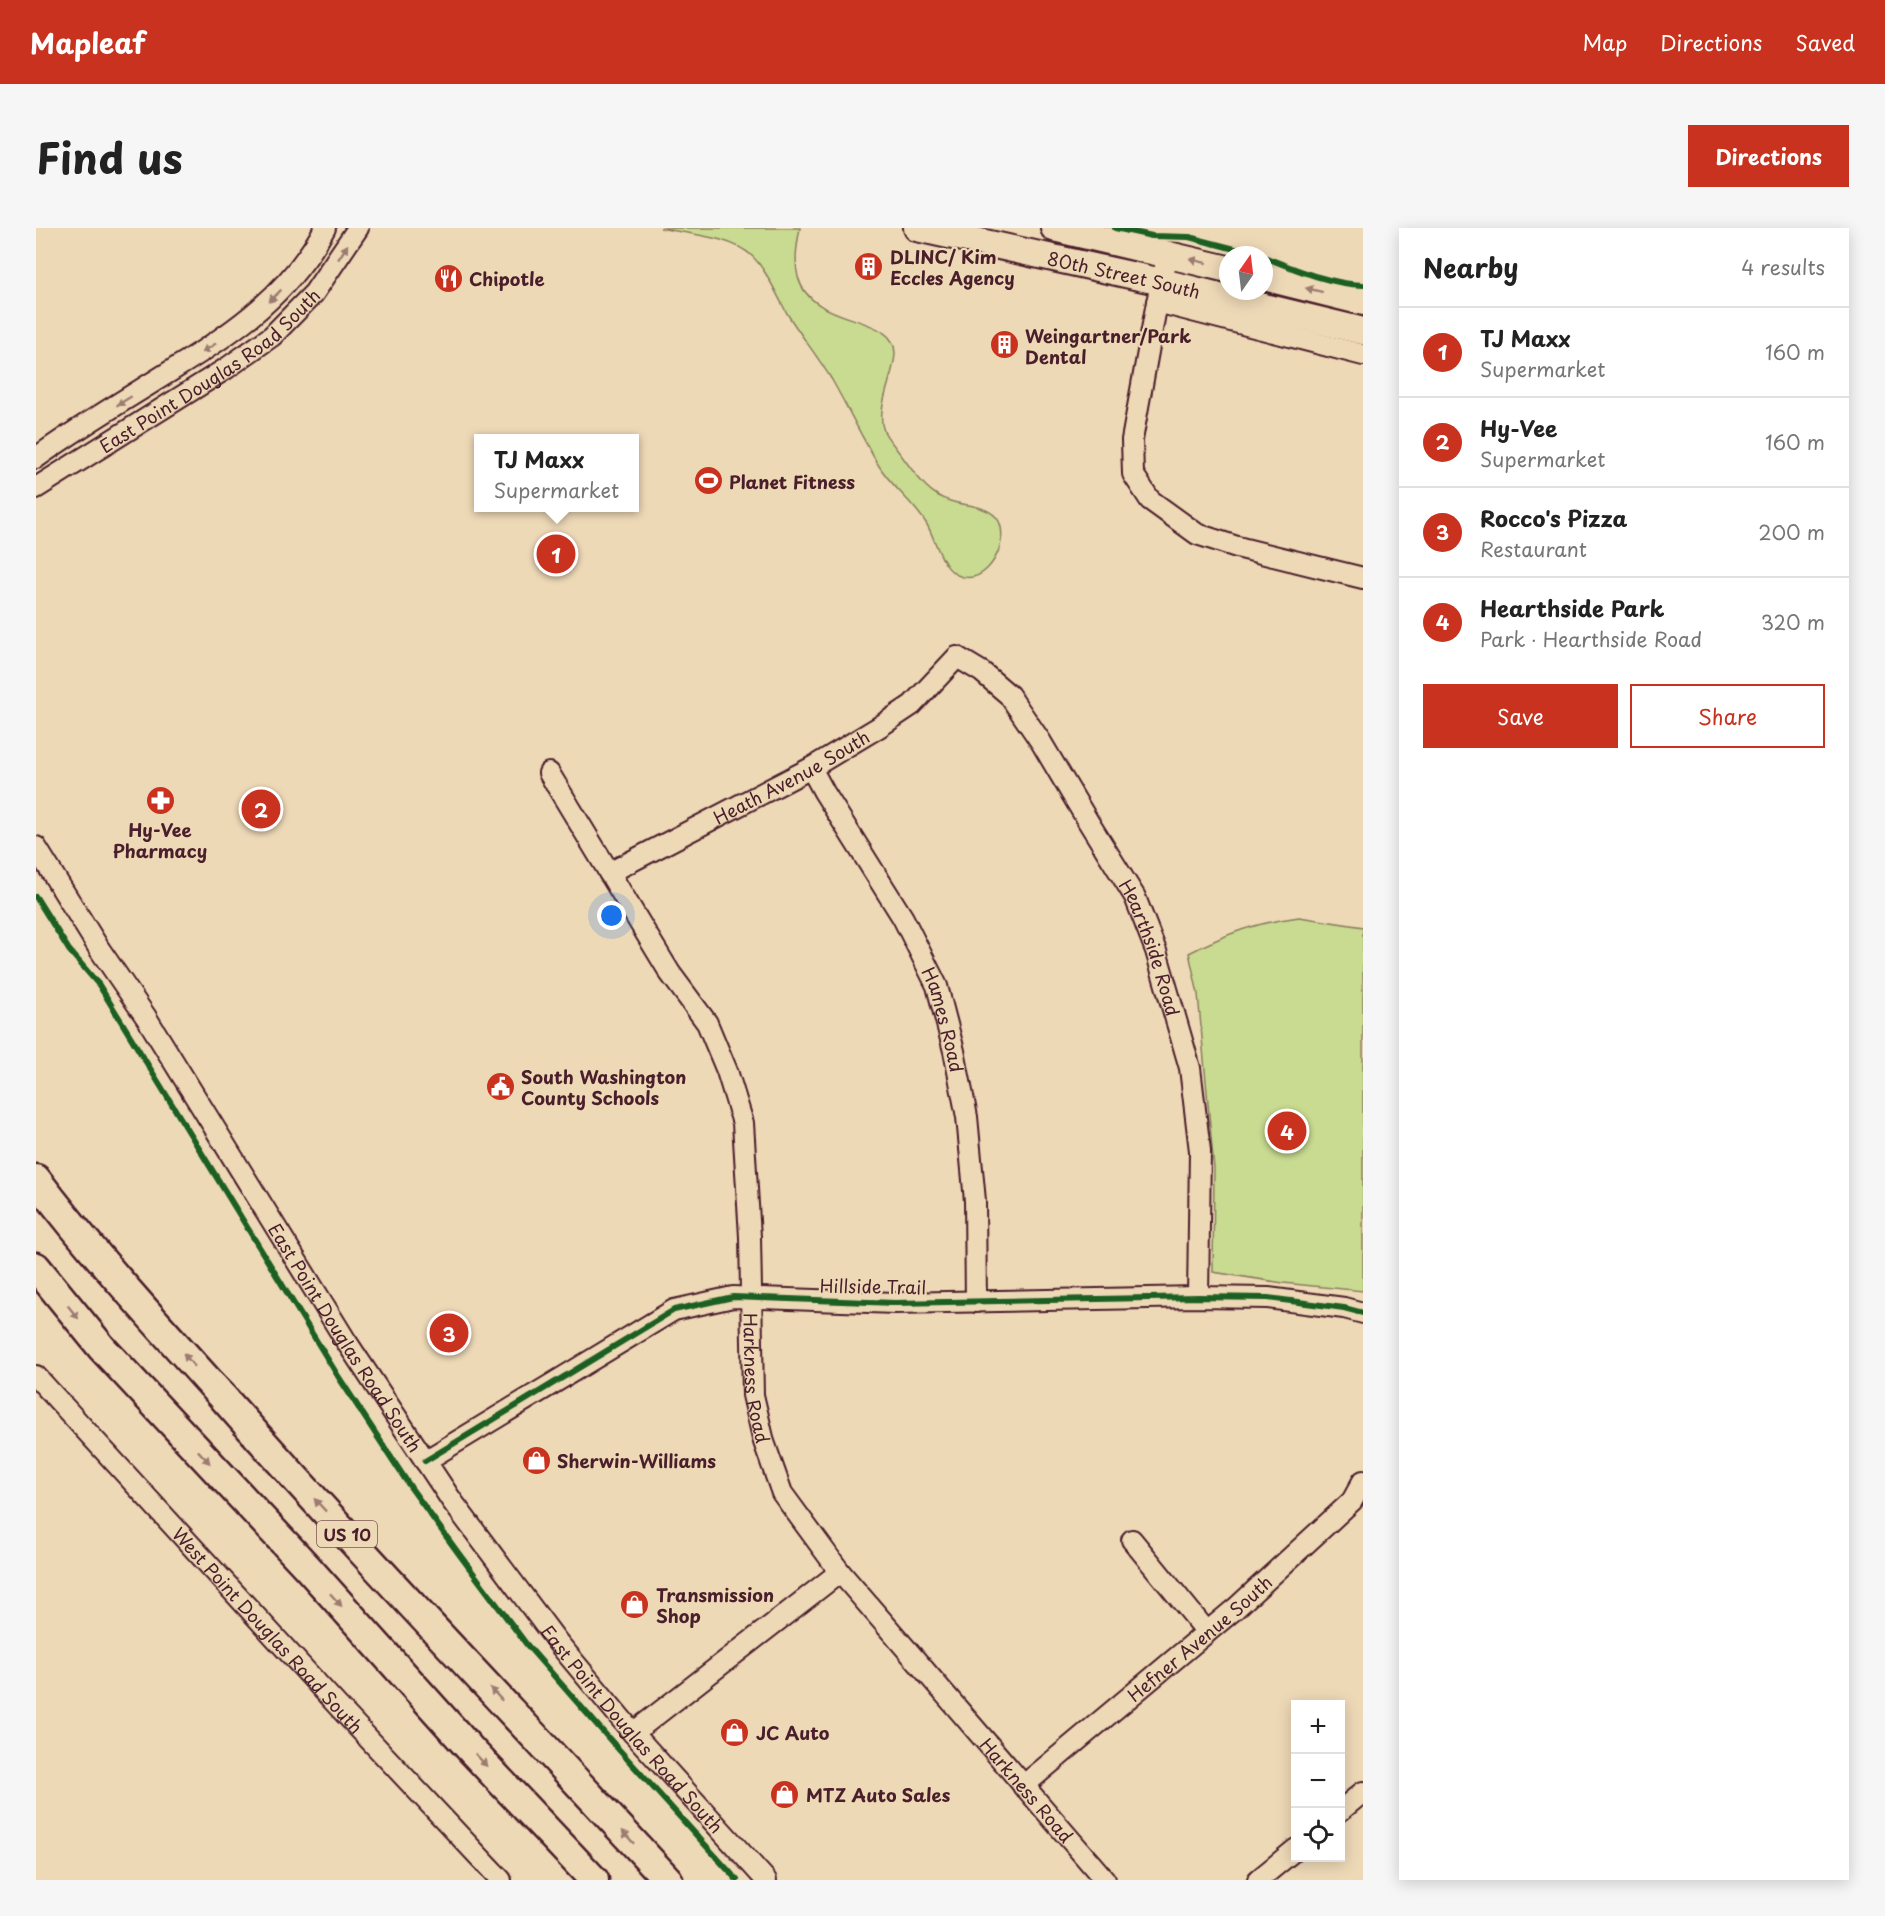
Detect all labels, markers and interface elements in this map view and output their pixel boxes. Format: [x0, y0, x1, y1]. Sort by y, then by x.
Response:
text: Mapleaf [30, 21, 146, 64]
text: Map [1582, 26, 1627, 58]
text: Directions [1660, 26, 1762, 58]
text: Saved [1795, 26, 1855, 58]
text: Find us [36, 125, 183, 188]
button: Directions [1688, 125, 1849, 187]
place label: DLINC/ Kim Eccles Agency [890, 243, 1015, 291]
one-way arrow [338, 244, 349, 260]
street label: 80th Street South [1045, 244, 1203, 304]
north arrow [1219, 246, 1273, 300]
text: Nearby [1423, 248, 1518, 287]
building icon: DLINC/ Kim Eccles Agency [853, 250, 885, 282]
text: 4 results [1741, 252, 1825, 282]
one-way arrow [1189, 256, 1207, 266]
restaurant icon: Chipotle [432, 262, 464, 294]
place label: Chipotle [469, 265, 545, 292]
street label: East Point Douglas Road South [94, 282, 326, 459]
one-way arrow [1304, 284, 1323, 294]
one-way arrow [268, 288, 282, 302]
text: TJ Maxx [1480, 321, 1571, 354]
place label: Weingartner/Park Dental [1025, 322, 1191, 370]
building icon: Weingartner/Park Dental [988, 329, 1020, 361]
text: 1 [1438, 337, 1447, 367]
text: 160 m [1765, 337, 1825, 367]
one-way arrow [202, 342, 218, 354]
text: Supermarket [1480, 354, 1606, 384]
one-way arrow [116, 395, 133, 406]
text: Hy-Vee [1480, 411, 1557, 444]
text: 2 [1435, 427, 1450, 457]
text: 160 m [1765, 427, 1825, 457]
popup [474, 434, 639, 512]
text: TJ Maxx [494, 442, 584, 475]
text: Supermarket [1480, 444, 1606, 474]
sports icon: Planet Fitness [692, 465, 724, 497]
place label: Planet Fitness [729, 468, 855, 495]
text: Supermarket [494, 475, 619, 505]
text: Rocco's Pizza [1480, 501, 1627, 534]
text: 3 [1436, 517, 1449, 547]
text: 200 m [1758, 517, 1825, 547]
pin: 1 [536, 532, 576, 576]
text: Restaurant [1480, 534, 1587, 564]
text: Hearthside Park [1480, 591, 1664, 624]
text: 4 [1436, 607, 1449, 637]
text: 320 m [1761, 607, 1825, 637]
text: Park · Hearthside Road [1480, 624, 1702, 654]
button: Save [1423, 684, 1618, 748]
button: Share [1630, 684, 1825, 748]
street label: Heath Avenue South [708, 723, 874, 830]
pharmacy icon: Hy-Vee Pharmacy [144, 784, 176, 816]
pin: 2 [242, 786, 280, 832]
place label: Hy-Vee Pharmacy [113, 816, 207, 864]
street label: Hearthside Road [1113, 873, 1188, 1019]
your location [597, 901, 626, 930]
street label: Hames Road [916, 962, 971, 1074]
place label: South Washington County Schools [521, 1063, 686, 1111]
public building icon: South Washington County Schools [484, 1070, 516, 1102]
pin: 4 [1268, 1108, 1306, 1154]
street label: East Point Douglas Road South [263, 1217, 429, 1457]
street label: Hillside Trail [819, 1272, 927, 1300]
one-way arrow [66, 1304, 79, 1319]
pin: 3 [430, 1310, 468, 1356]
street label: Harkness Road [738, 1313, 777, 1446]
one-way arrow [183, 1353, 196, 1368]
shop icon: Sherwin-Williams [520, 1444, 552, 1476]
place label: Sherwin-Williams [557, 1447, 716, 1474]
one-way arrow [197, 1449, 211, 1464]
one-way arrow [313, 1499, 327, 1513]
street label: West Point Douglas Road South [167, 1521, 370, 1739]
road number: US 10 [317, 1521, 377, 1547]
street label: Hefner Avenue South [1121, 1568, 1277, 1707]
place label: Transmission Shop [656, 1581, 774, 1629]
shop icon: Transmission Shop [619, 1588, 651, 1620]
one-way arrow [329, 1592, 342, 1607]
street label: East Point Douglas Road South [535, 1619, 730, 1838]
one-way arrow [489, 1687, 503, 1701]
map controls [1291, 1700, 1345, 1862]
button: + [1291, 1700, 1345, 1754]
shop icon: JC Auto [719, 1716, 751, 1748]
place label: JC Auto [756, 1719, 830, 1746]
street label: Harkness Road [974, 1731, 1080, 1848]
one-way arrow [474, 1753, 488, 1768]
button: − [1291, 1754, 1345, 1808]
shop icon: MTZ Auto Sales [769, 1778, 801, 1810]
place label: MTZ Auto Sales [806, 1781, 951, 1808]
button: locate [1291, 1808, 1345, 1862]
one-way arrow [622, 1830, 635, 1845]

